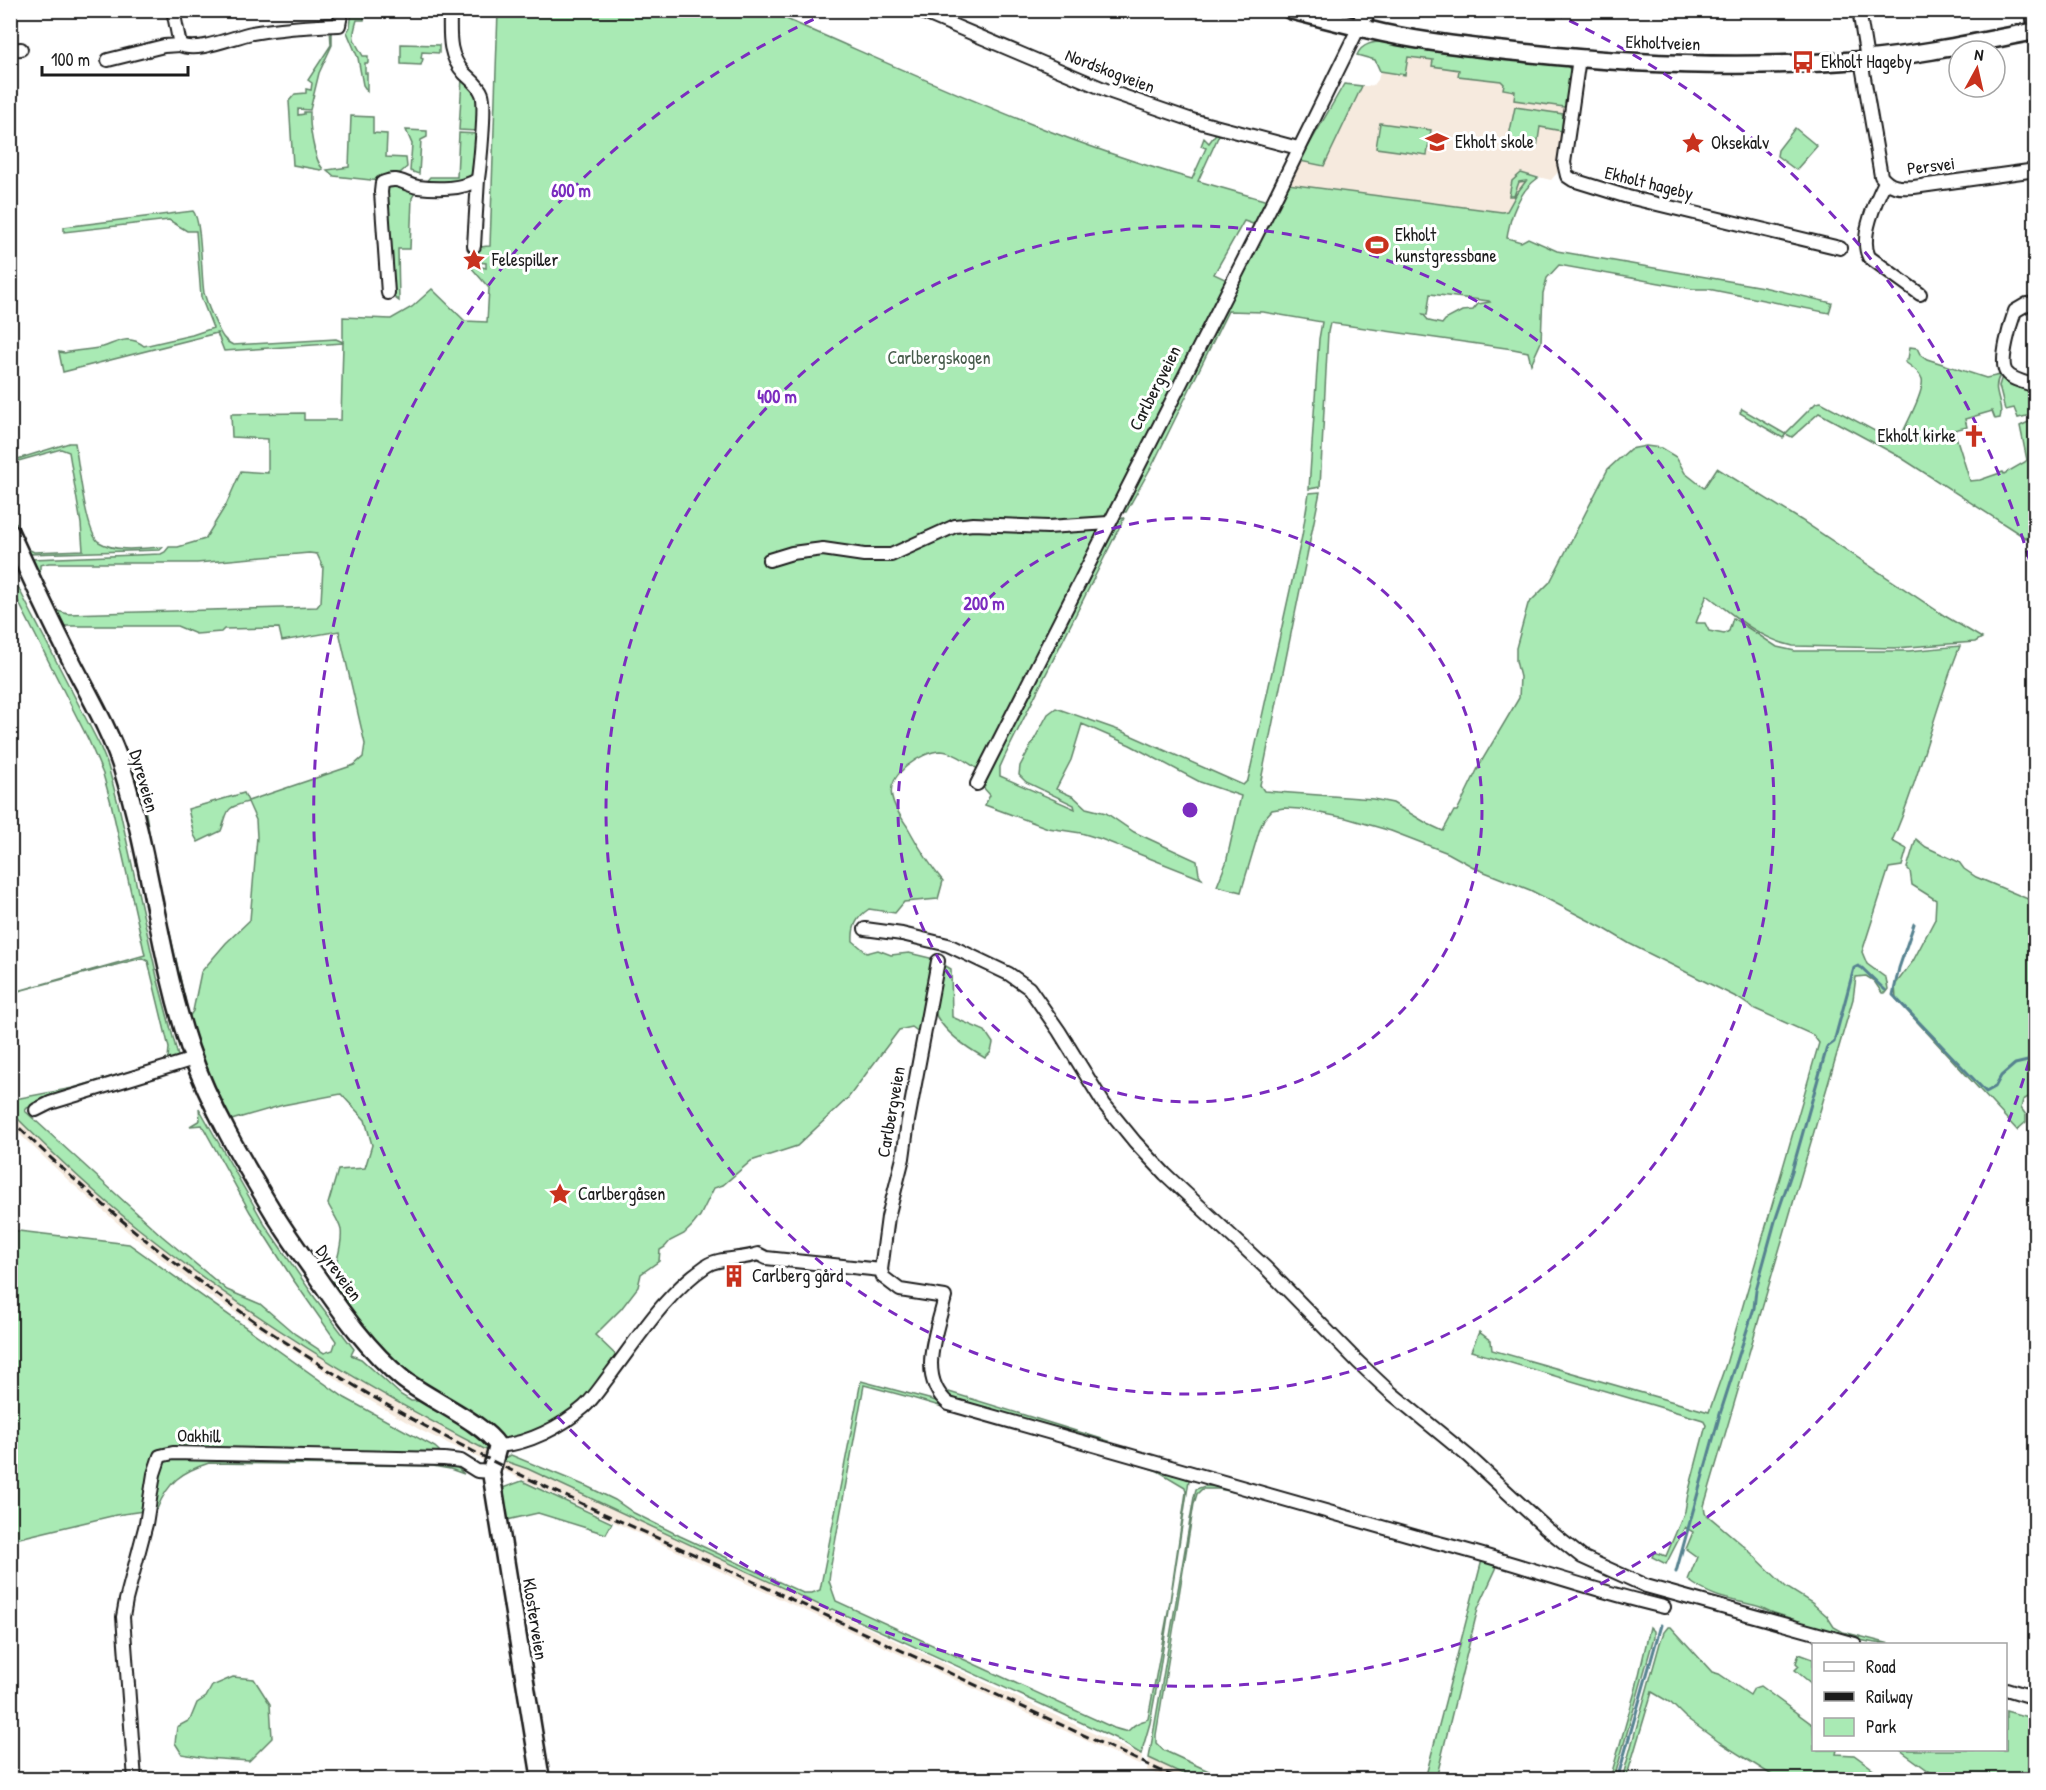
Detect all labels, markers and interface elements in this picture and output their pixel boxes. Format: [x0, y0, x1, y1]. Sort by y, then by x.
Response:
street label: Ekholtveien [1625, 29, 1701, 56]
scale bar [42, 39, 188, 77]
north arrow [1947, 39, 2007, 99]
street label: Nordskogveien [1062, 42, 1159, 99]
text: N [1973, 43, 1985, 66]
text: 100 m [51, 47, 90, 72]
bus stop icon: Ekholt Hageby [1790, 49, 1816, 75]
place label: Ekholt Hageby [1821, 49, 1912, 74]
school or university icon: Ekholt skole [1424, 129, 1450, 155]
place label: Ekholt skole [1455, 129, 1534, 154]
place icon: Oksekalv [1680, 130, 1706, 156]
place label: Oksekalv [1711, 130, 1769, 155]
street label: Persvei [1906, 150, 1956, 181]
street label: Ekholt hageby [1602, 159, 1696, 206]
text: 600 m [551, 178, 591, 203]
place label: Ekholt kunstgressbane [1395, 222, 1497, 268]
sports icon: Ekholt kunstgressbane [1364, 232, 1390, 258]
place icon: Felespiller [461, 247, 487, 273]
place label: Felespiller [491, 247, 558, 272]
street label: Carlbergveien [1123, 341, 1187, 434]
park label: Carlbergskogen [887, 345, 991, 370]
text: 400 m [757, 384, 797, 409]
place label: Ekholt kirke [1878, 423, 1956, 448]
church icon: Ekholt kirke [1961, 423, 1987, 449]
text: 200 m [964, 591, 1004, 616]
street label: Dyreveien [124, 747, 165, 815]
centre of rings [1180, 800, 1200, 820]
street label: Carlbergveien [870, 1065, 911, 1159]
place icon: Carlbergåsen [547, 1181, 573, 1207]
place label: Carlbergåsen [578, 1181, 665, 1206]
street label: Dyreveien [310, 1239, 368, 1306]
building icon: Carlberg gård [721, 1263, 747, 1289]
place label: Carlberg gård [752, 1263, 843, 1288]
street label: Oakhill [177, 1423, 221, 1448]
street label: Klosterveien [517, 1576, 554, 1662]
legend [1812, 1643, 2007, 1751]
text: Road [1866, 1654, 1896, 1679]
text: Railway [1866, 1684, 1913, 1709]
text: Park [1866, 1714, 1897, 1739]

